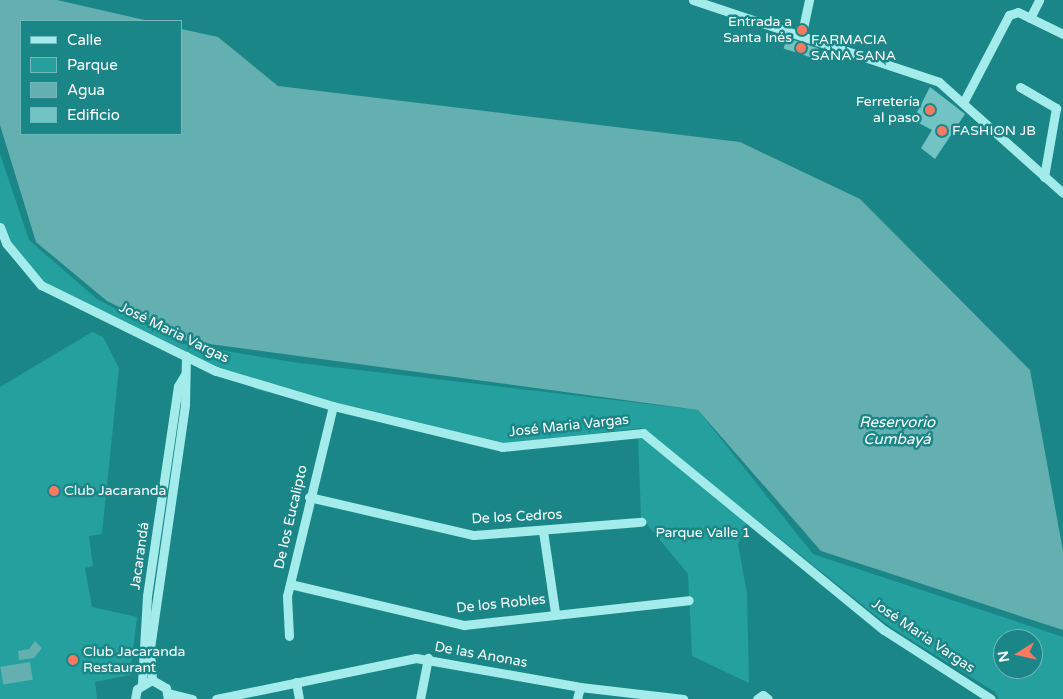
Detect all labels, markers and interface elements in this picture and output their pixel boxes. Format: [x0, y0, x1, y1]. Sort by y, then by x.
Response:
place label: Entrada a Santa Inés [723, 14, 792, 46]
legend [20, 20, 182, 135]
marker: Entrada a Santa Inés [796, 24, 808, 36]
text: Calle [67, 31, 102, 49]
place label: FARMACIA SANA SANA [811, 32, 896, 64]
marker: FARMACIA SANA SANA [795, 42, 807, 54]
text: Parque [67, 56, 118, 74]
text: Agua [67, 81, 105, 99]
place label: Ferretería al paso [856, 94, 920, 126]
marker: Ferretería al paso [924, 104, 936, 116]
text: Edificio [67, 106, 120, 124]
place label: FASHION JB [952, 123, 1036, 139]
marker: FASHION JB [936, 125, 948, 137]
street label: José Maria Vargas [116, 299, 232, 367]
street label: José Maria Vargas [508, 411, 630, 441]
water label: Reservorio Cumbayá [859, 413, 935, 448]
street label: De los Eucalipto [271, 463, 311, 571]
place label: Club Jacaranda [64, 483, 166, 499]
marker: Club Jacaranda [48, 485, 60, 497]
street label: De los Cedros [471, 506, 563, 528]
street label: Jacarandá [127, 521, 153, 591]
park label: Parque Valle 1 [655, 525, 751, 541]
street label: De los Robles [456, 591, 546, 617]
street label: José Maria Vargas [868, 595, 978, 677]
north arrow [993, 629, 1043, 679]
street label: De las Anonas [433, 639, 529, 671]
place label: Club Jacaranda Restaurant [83, 644, 185, 676]
text: N [994, 650, 1013, 664]
marker: Club Jacaranda Restaurant [67, 654, 79, 666]

